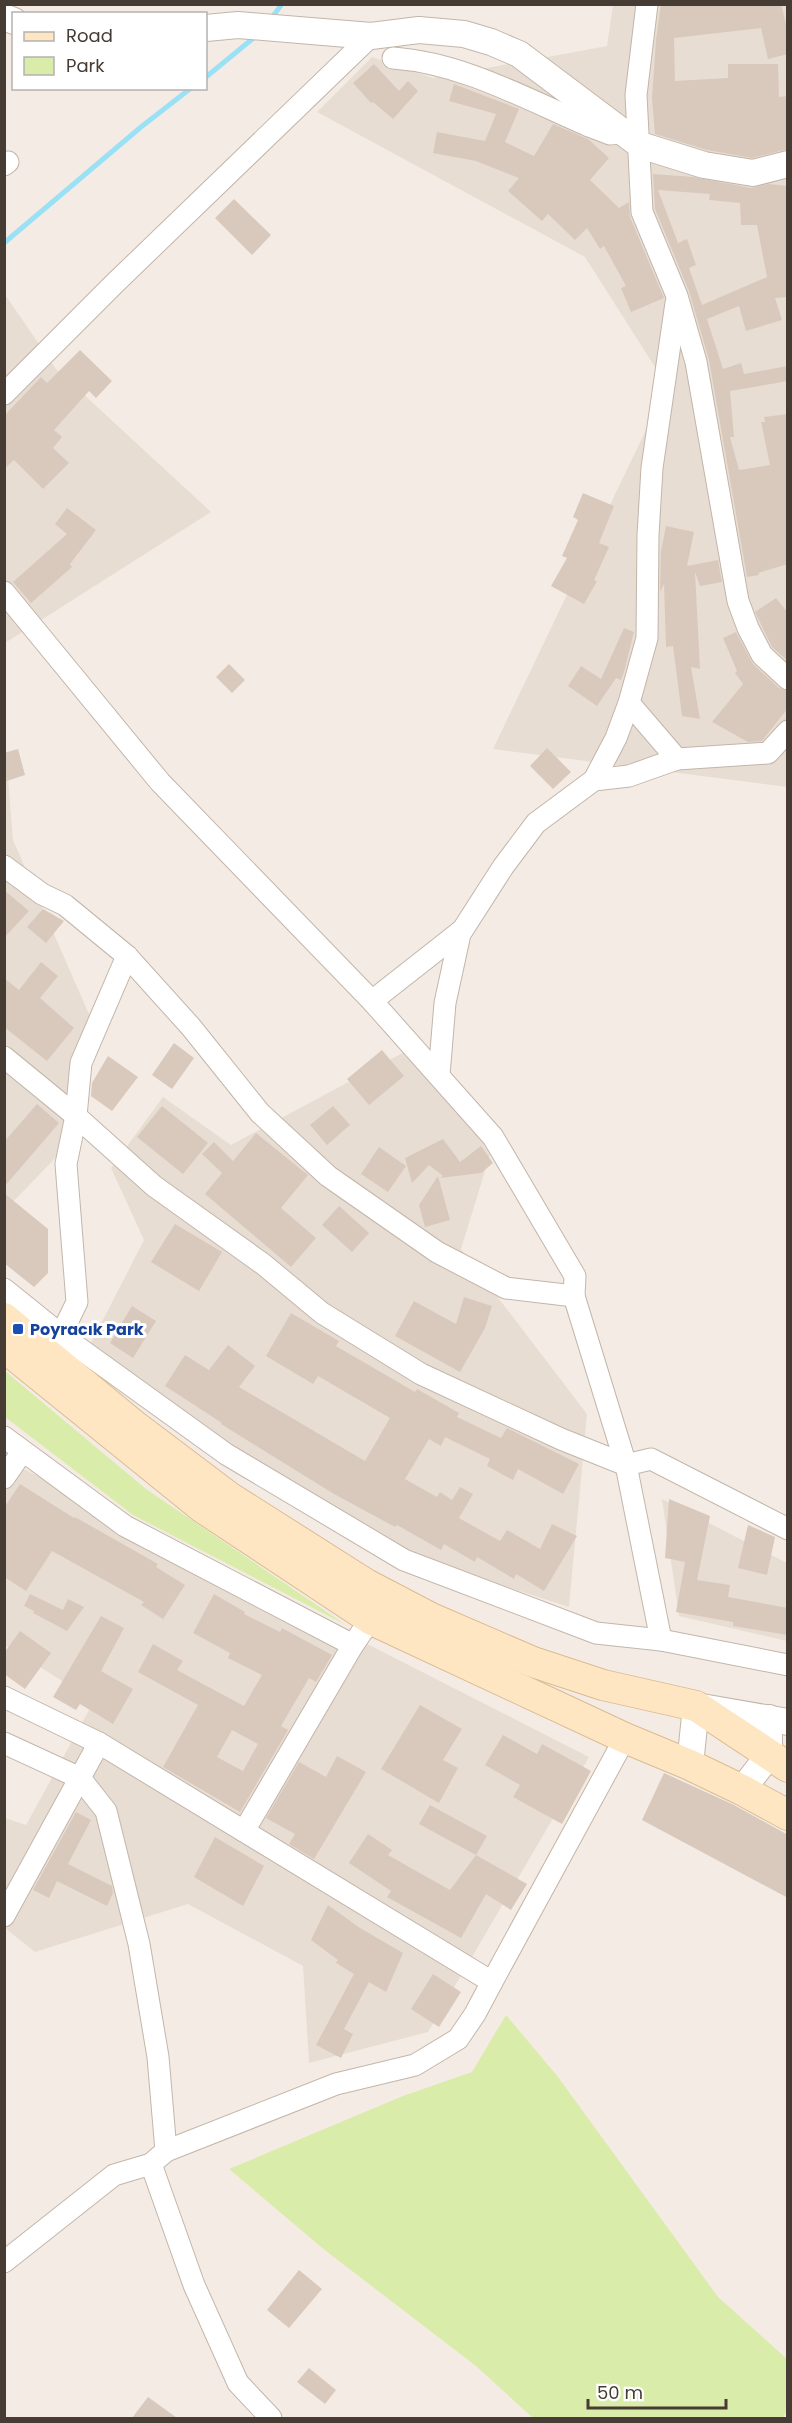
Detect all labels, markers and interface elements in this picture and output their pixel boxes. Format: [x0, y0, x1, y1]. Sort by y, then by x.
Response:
legend [12, 12, 207, 90]
text: Road [66, 23, 113, 48]
text: Park [66, 53, 105, 78]
place label: Poyracık Park [30, 1318, 144, 1341]
marker: Poyracık Park [11, 1322, 25, 1336]
scale bar [588, 2372, 726, 2410]
text: 50 m [597, 2380, 643, 2405]

